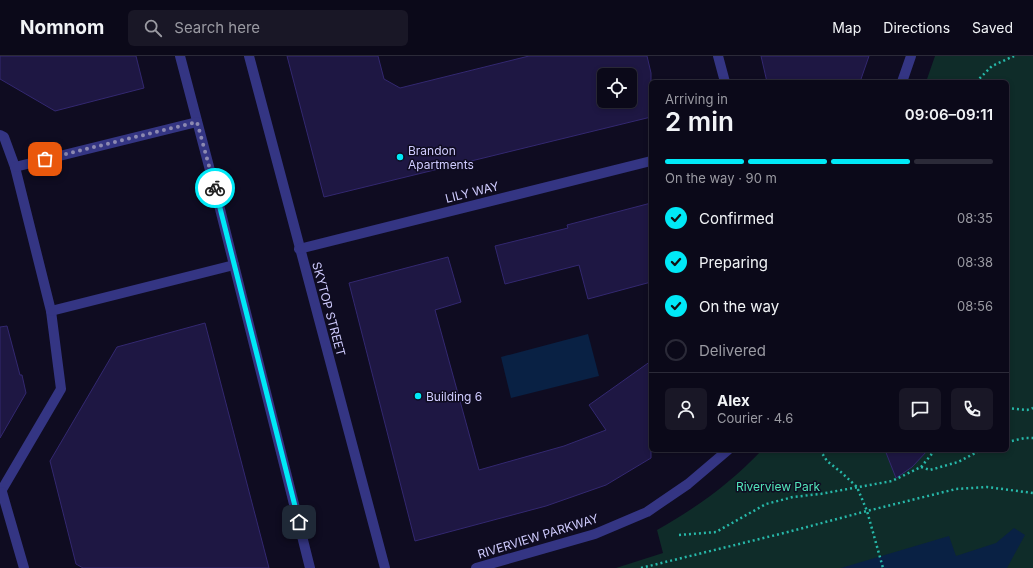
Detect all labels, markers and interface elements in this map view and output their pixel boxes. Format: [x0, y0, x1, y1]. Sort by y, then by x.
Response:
search box [128, 10, 408, 46]
text: Nomnom [20, 16, 104, 39]
icon: search [142, 17, 164, 39]
text: Search here [174, 18, 260, 37]
text: Map [832, 19, 861, 36]
text: Directions [883, 19, 950, 36]
text: Saved [972, 19, 1013, 36]
map controls [597, 68, 637, 108]
button: locate [597, 68, 637, 108]
text: Arriving in [665, 91, 728, 107]
text: 09:06–09:11 [905, 105, 993, 124]
text: 2 min [665, 106, 734, 137]
pin [28, 142, 62, 176]
place label: Brandon Apartments [408, 143, 474, 172]
icon: bag [34, 148, 56, 170]
marker: Brandon Apartments [395, 152, 405, 162]
courier [195, 168, 235, 208]
text: On the way · 90 m [665, 170, 777, 186]
icon: bike [204, 177, 226, 199]
street label: LILY WAY [444, 178, 500, 206]
icon: check [665, 207, 687, 229]
text: Confirmed [699, 209, 774, 228]
text: 08:35 [957, 210, 993, 226]
icon: check [665, 251, 687, 273]
text: Preparing [699, 253, 768, 272]
text: 08:38 [957, 254, 993, 270]
street label: SKYTOP STREET [309, 260, 349, 358]
icon: check [665, 295, 687, 317]
text: On the way [699, 297, 779, 316]
text: 08:56 [957, 298, 993, 314]
text: Delivered [699, 341, 766, 360]
button: person [665, 388, 707, 430]
button: chat [899, 388, 941, 430]
button: phone [951, 388, 993, 430]
place label: Building 6 [426, 389, 482, 404]
marker: Building 6 [413, 391, 423, 401]
text: Alex [717, 391, 750, 410]
text: Courier · 4.6 [717, 410, 793, 426]
park label: Riverview Park [736, 479, 820, 494]
pin [282, 505, 316, 539]
street label: RIVERVIEW PARKWAY [476, 510, 600, 562]
icon: home [288, 511, 310, 533]

